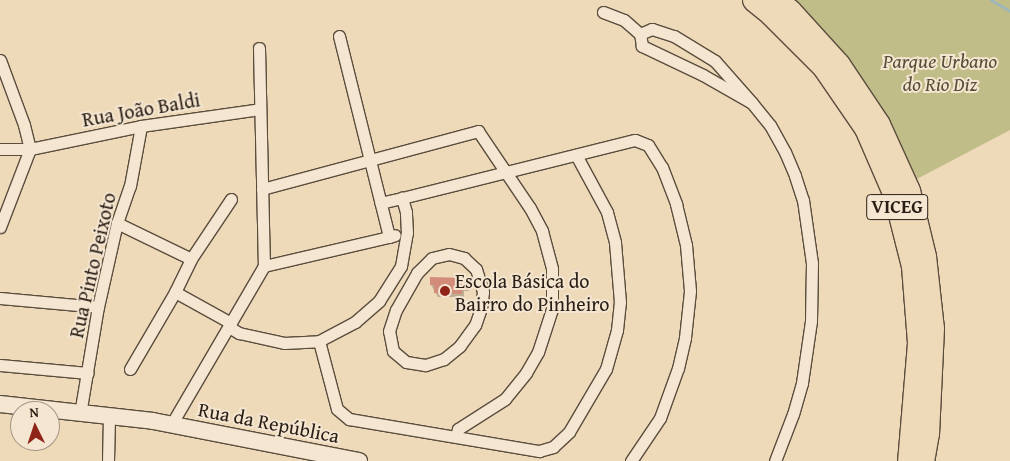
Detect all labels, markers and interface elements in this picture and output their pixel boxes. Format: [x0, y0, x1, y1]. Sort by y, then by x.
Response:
park label: Parque Urbano do Rio Diz [883, 48, 997, 95]
street label: Rua João Baldi [80, 87, 202, 131]
street label: Rua Pinto Peixoto [64, 190, 120, 340]
road number: VICEG [866, 190, 928, 223]
place label: Escola Básica do Bairro do Pinheiro [455, 268, 609, 315]
marker: Escola Básica do Bairro do Pinheiro [439, 285, 451, 297]
street label: Rua da República [196, 397, 342, 447]
north arrow [10, 401, 60, 451]
text: N [29, 402, 39, 422]

